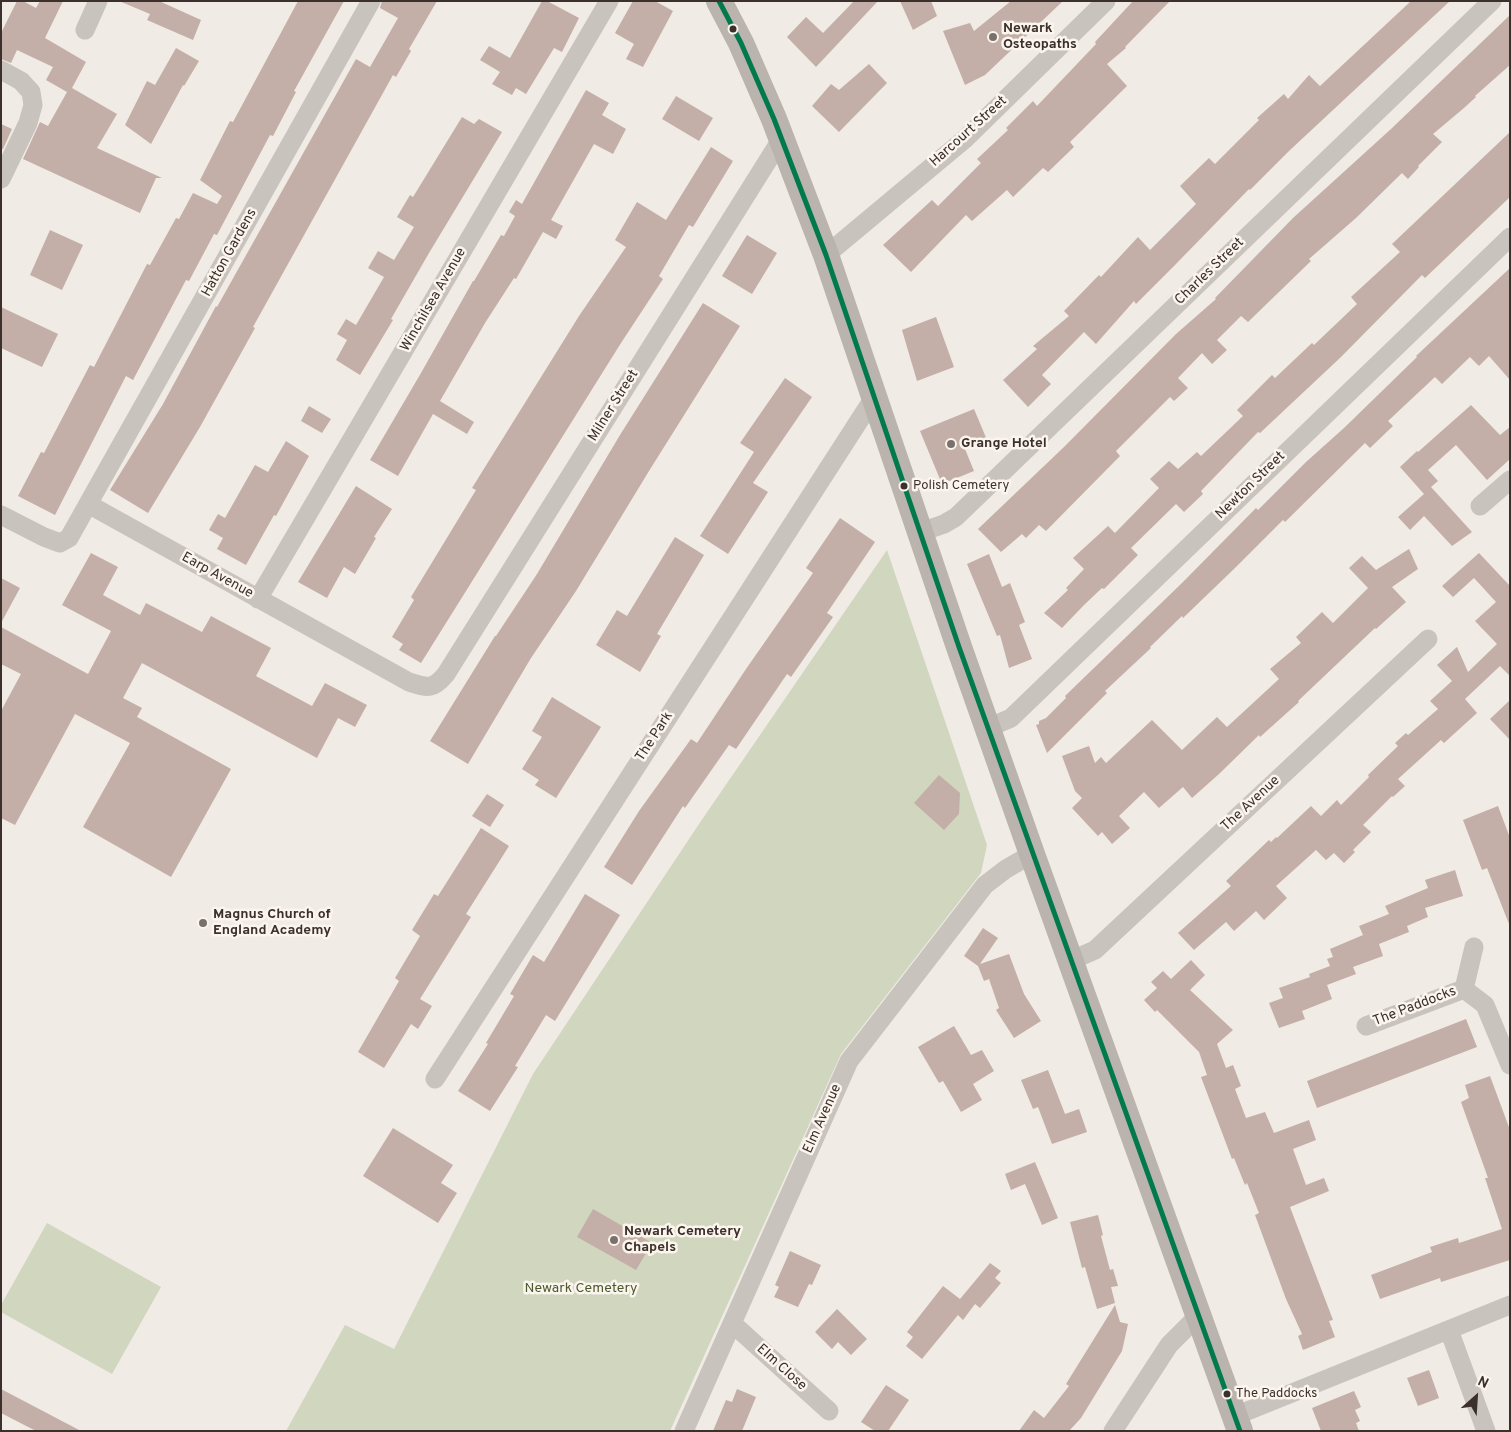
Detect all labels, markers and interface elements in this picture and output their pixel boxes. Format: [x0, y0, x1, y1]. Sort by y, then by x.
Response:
place label: Newark Osteopaths [1003, 21, 1077, 54]
unlabelled marker [728, 24, 738, 34]
marker: Newark Osteopaths [987, 31, 999, 43]
street label: Harcourt Street [927, 93, 1011, 171]
street label: Hatton Gardens [199, 206, 261, 300]
street label: Charles Street [1172, 235, 1248, 309]
street label: Winchilsea Avenue [398, 245, 470, 355]
street label: Milner Street [585, 367, 643, 445]
place label: Grange Hotel [961, 436, 1047, 452]
marker: Grange Hotel [945, 438, 957, 450]
street label: Newton Street [1213, 449, 1289, 523]
place label: Polish Cemetery [913, 478, 1009, 494]
marker: Polish Cemetery [899, 481, 909, 491]
street label: Earp Avenue [178, 549, 256, 603]
street label: The Park [633, 709, 677, 765]
street label: The Avenue [1218, 773, 1284, 835]
place label: Magnus Church of England Academy [213, 907, 331, 940]
marker: Magnus Church of England Academy [197, 917, 209, 929]
street label: The Paddocks [1371, 983, 1459, 1031]
street label: Elm Avenue [800, 1082, 846, 1156]
place label: Newark Cemetery Chapels [624, 1224, 741, 1256]
marker: Newark Cemetery Chapels [608, 1234, 620, 1246]
park label: Newark Cemetery [525, 1281, 637, 1297]
street label: Elm Close [753, 1341, 809, 1395]
north arrow [1451, 1372, 1501, 1422]
text: N [1475, 1373, 1491, 1393]
place label: The Paddocks [1236, 1386, 1317, 1402]
marker: The Paddocks [1222, 1389, 1232, 1399]

